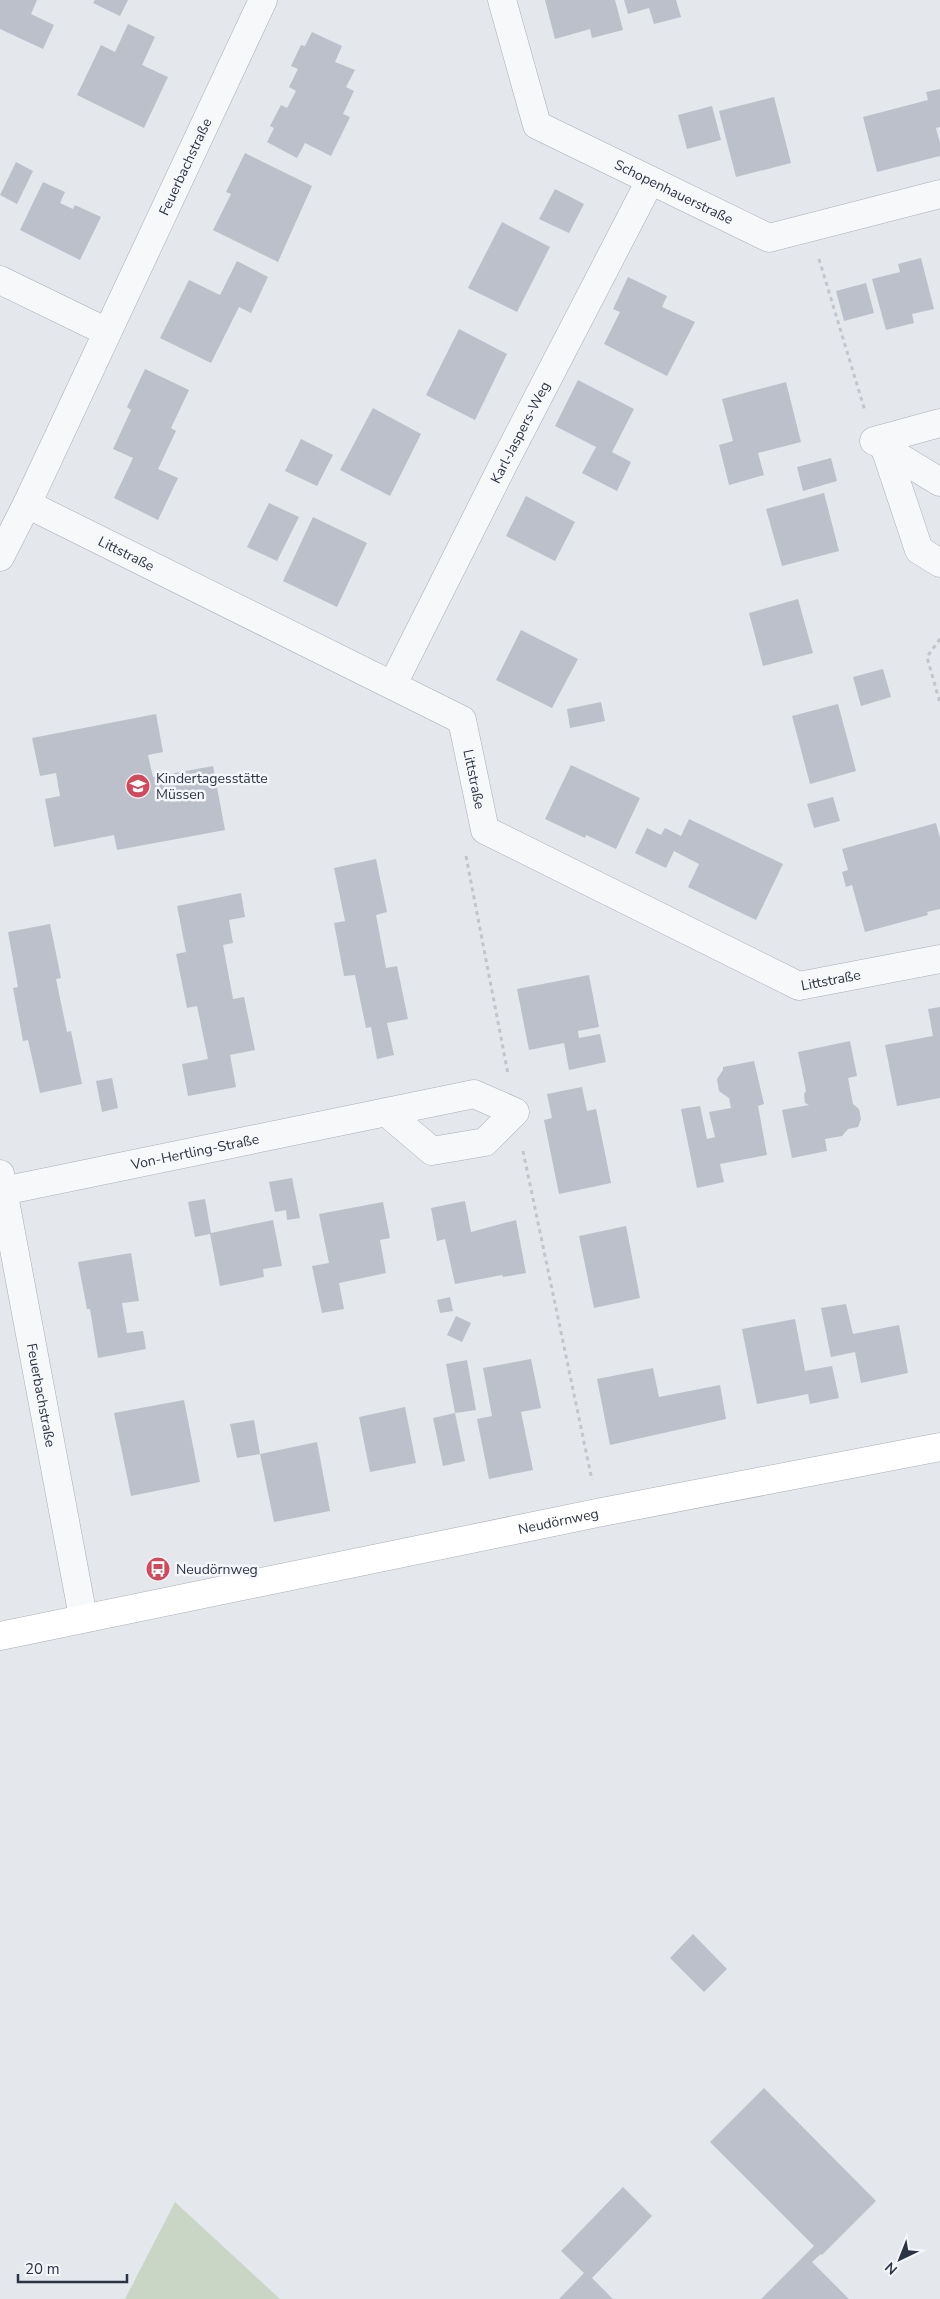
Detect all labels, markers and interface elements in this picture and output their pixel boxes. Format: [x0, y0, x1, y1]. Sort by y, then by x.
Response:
street label: Feuerbachstraße [155, 115, 216, 219]
street label: Schopenhauerstraße [611, 155, 736, 229]
street label: Karl-Jaspers-Weg [486, 378, 555, 487]
street label: Littstraße [95, 532, 158, 576]
street label: Littstraße [458, 748, 489, 811]
place label: Kindertagesstätte Müssen [156, 769, 268, 804]
school or university icon: Kindertagesstätte Müssen [125, 773, 151, 799]
street label: Littstraße [799, 965, 862, 995]
street label: Von-Hertling-Straße [128, 1130, 261, 1175]
street label: Feuerbachstraße [22, 1342, 60, 1449]
street label: Neudörnweg [516, 1504, 600, 1539]
bus stop icon: Neudörnweg [145, 1556, 171, 1582]
place label: Neudörnweg [176, 1560, 258, 1579]
north arrow [875, 2234, 925, 2284]
scale bar [18, 2252, 126, 2284]
text: N [881, 2258, 902, 2279]
text: 20 m [25, 2259, 60, 2279]

